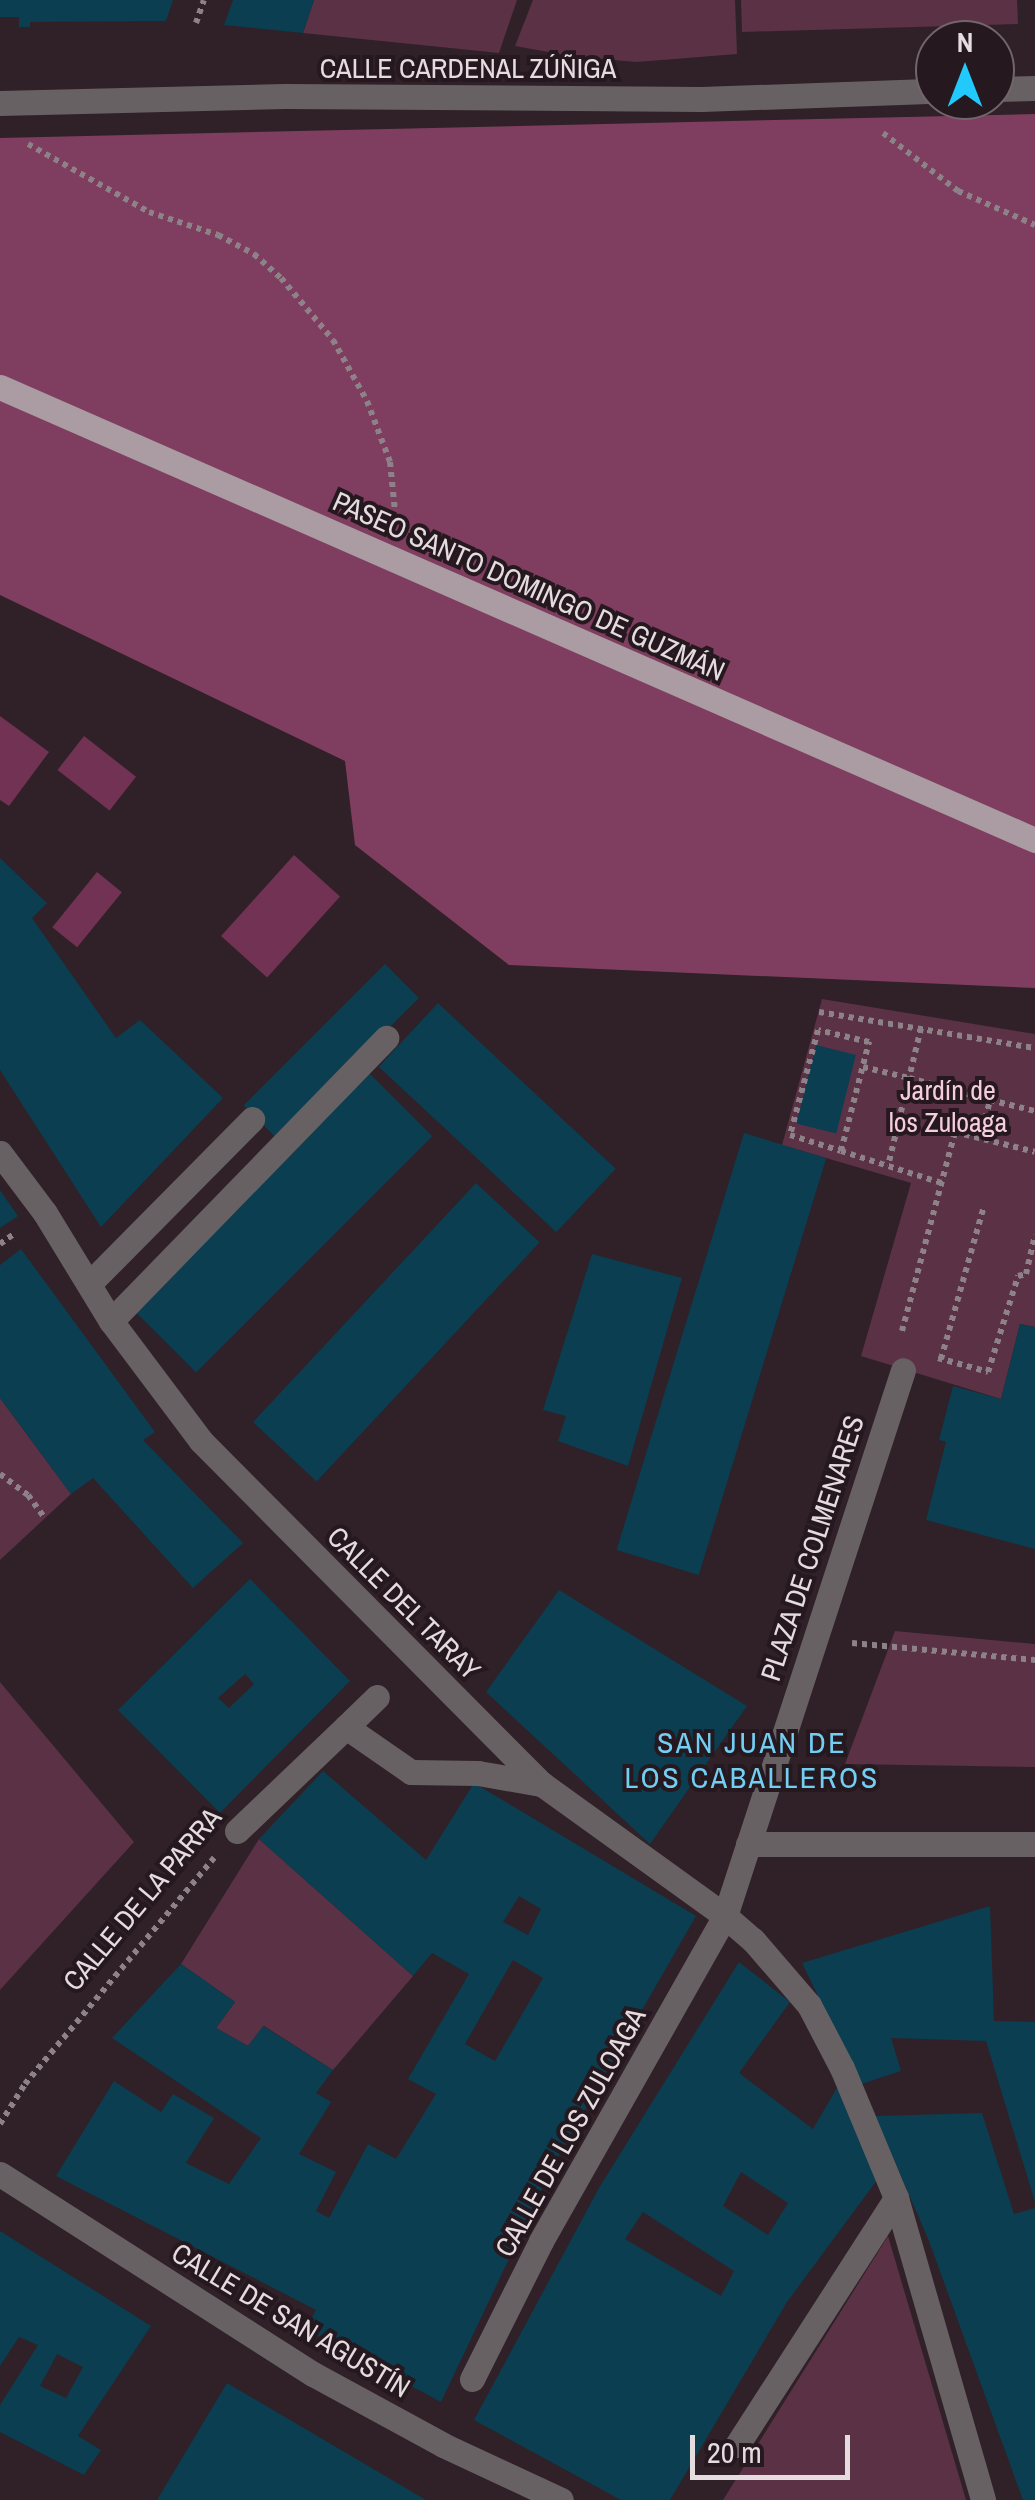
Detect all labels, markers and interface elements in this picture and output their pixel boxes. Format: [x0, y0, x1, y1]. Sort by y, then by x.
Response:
north arrow [915, 20, 1015, 120]
text: N [957, 23, 973, 61]
street label: CALLE CARDENAL ZÚÑIGA [319, 51, 617, 85]
street label: PASEO SANTO DOMINGO DE GUZMÁN [328, 484, 730, 688]
park label: Jardín de los Zuloaga [889, 1073, 1007, 1139]
street label: PLAZA DE COLMENARES [753, 1411, 871, 1685]
street label: CALLE DEL TARAY [320, 1519, 488, 1687]
district label: SAN JUAN DE LOS CABALLEROS [624, 1724, 880, 1794]
street label: CALLE DE LA PARRA [55, 1800, 229, 1998]
street label: CALLE DE LOS ZULOAGA [488, 2002, 652, 2262]
street label: CALLE DE SAN AGUSTÍN [165, 2235, 417, 2405]
scale bar [695, 2415, 855, 2477]
text: 20 m [707, 2432, 762, 2472]

